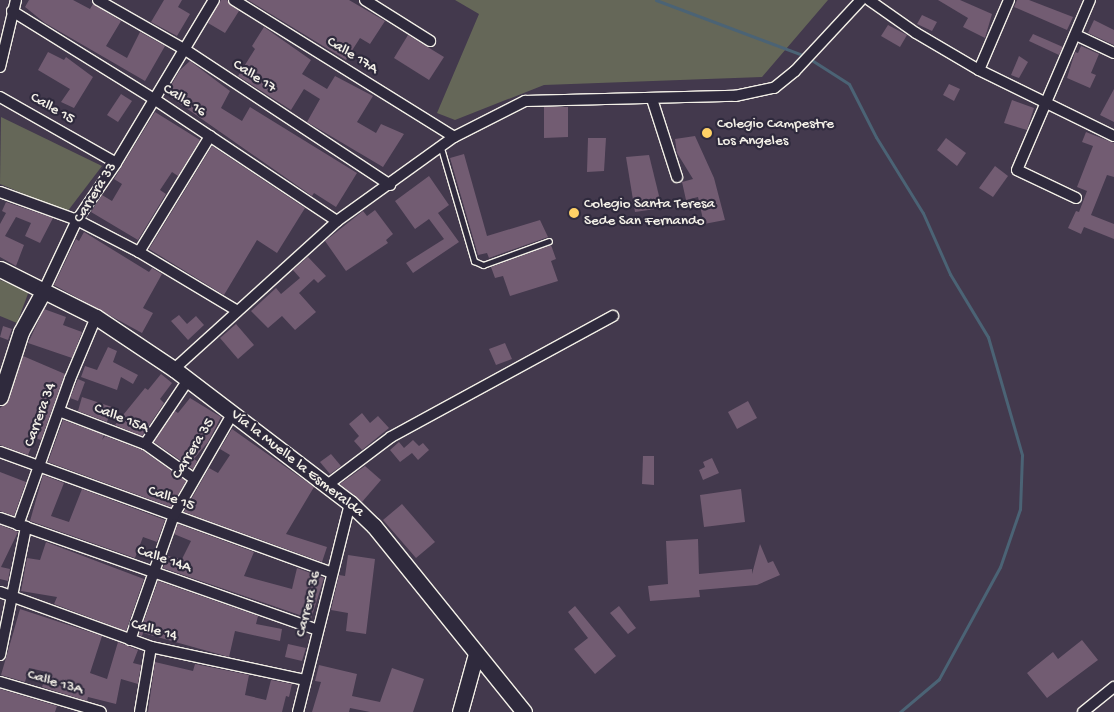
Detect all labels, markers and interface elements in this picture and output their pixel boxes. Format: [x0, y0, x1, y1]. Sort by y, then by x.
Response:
street label: Calle 17A [323, 33, 381, 79]
street label: Calle 17 [229, 56, 279, 98]
street label: Calle 16 [159, 80, 209, 122]
street label: Calle 15 [27, 89, 77, 129]
place label: Colegio Campestre Los Angeles [717, 115, 834, 150]
marker: Colegio Campestre Los Angeles [701, 127, 713, 139]
street label: Carrera 33 [70, 160, 122, 226]
place label: Colegio Santa Teresa Sede San Fernando [584, 195, 715, 230]
marker: Colegio Santa Teresa Sede San Fernando [568, 207, 580, 219]
street label: Carrera 34 [21, 380, 61, 450]
street label: Calle 15A [91, 400, 151, 438]
street label: Vía la Muelle la Esmeralda [227, 406, 367, 522]
street label: Carrera 35 [169, 415, 219, 483]
street label: Calle 15 [145, 482, 197, 516]
street label: Calle 14A [134, 542, 194, 578]
street label: Carrera 36 [292, 569, 326, 639]
street label: Calle 14 [129, 616, 179, 646]
street label: Calle 13A [25, 666, 85, 700]

